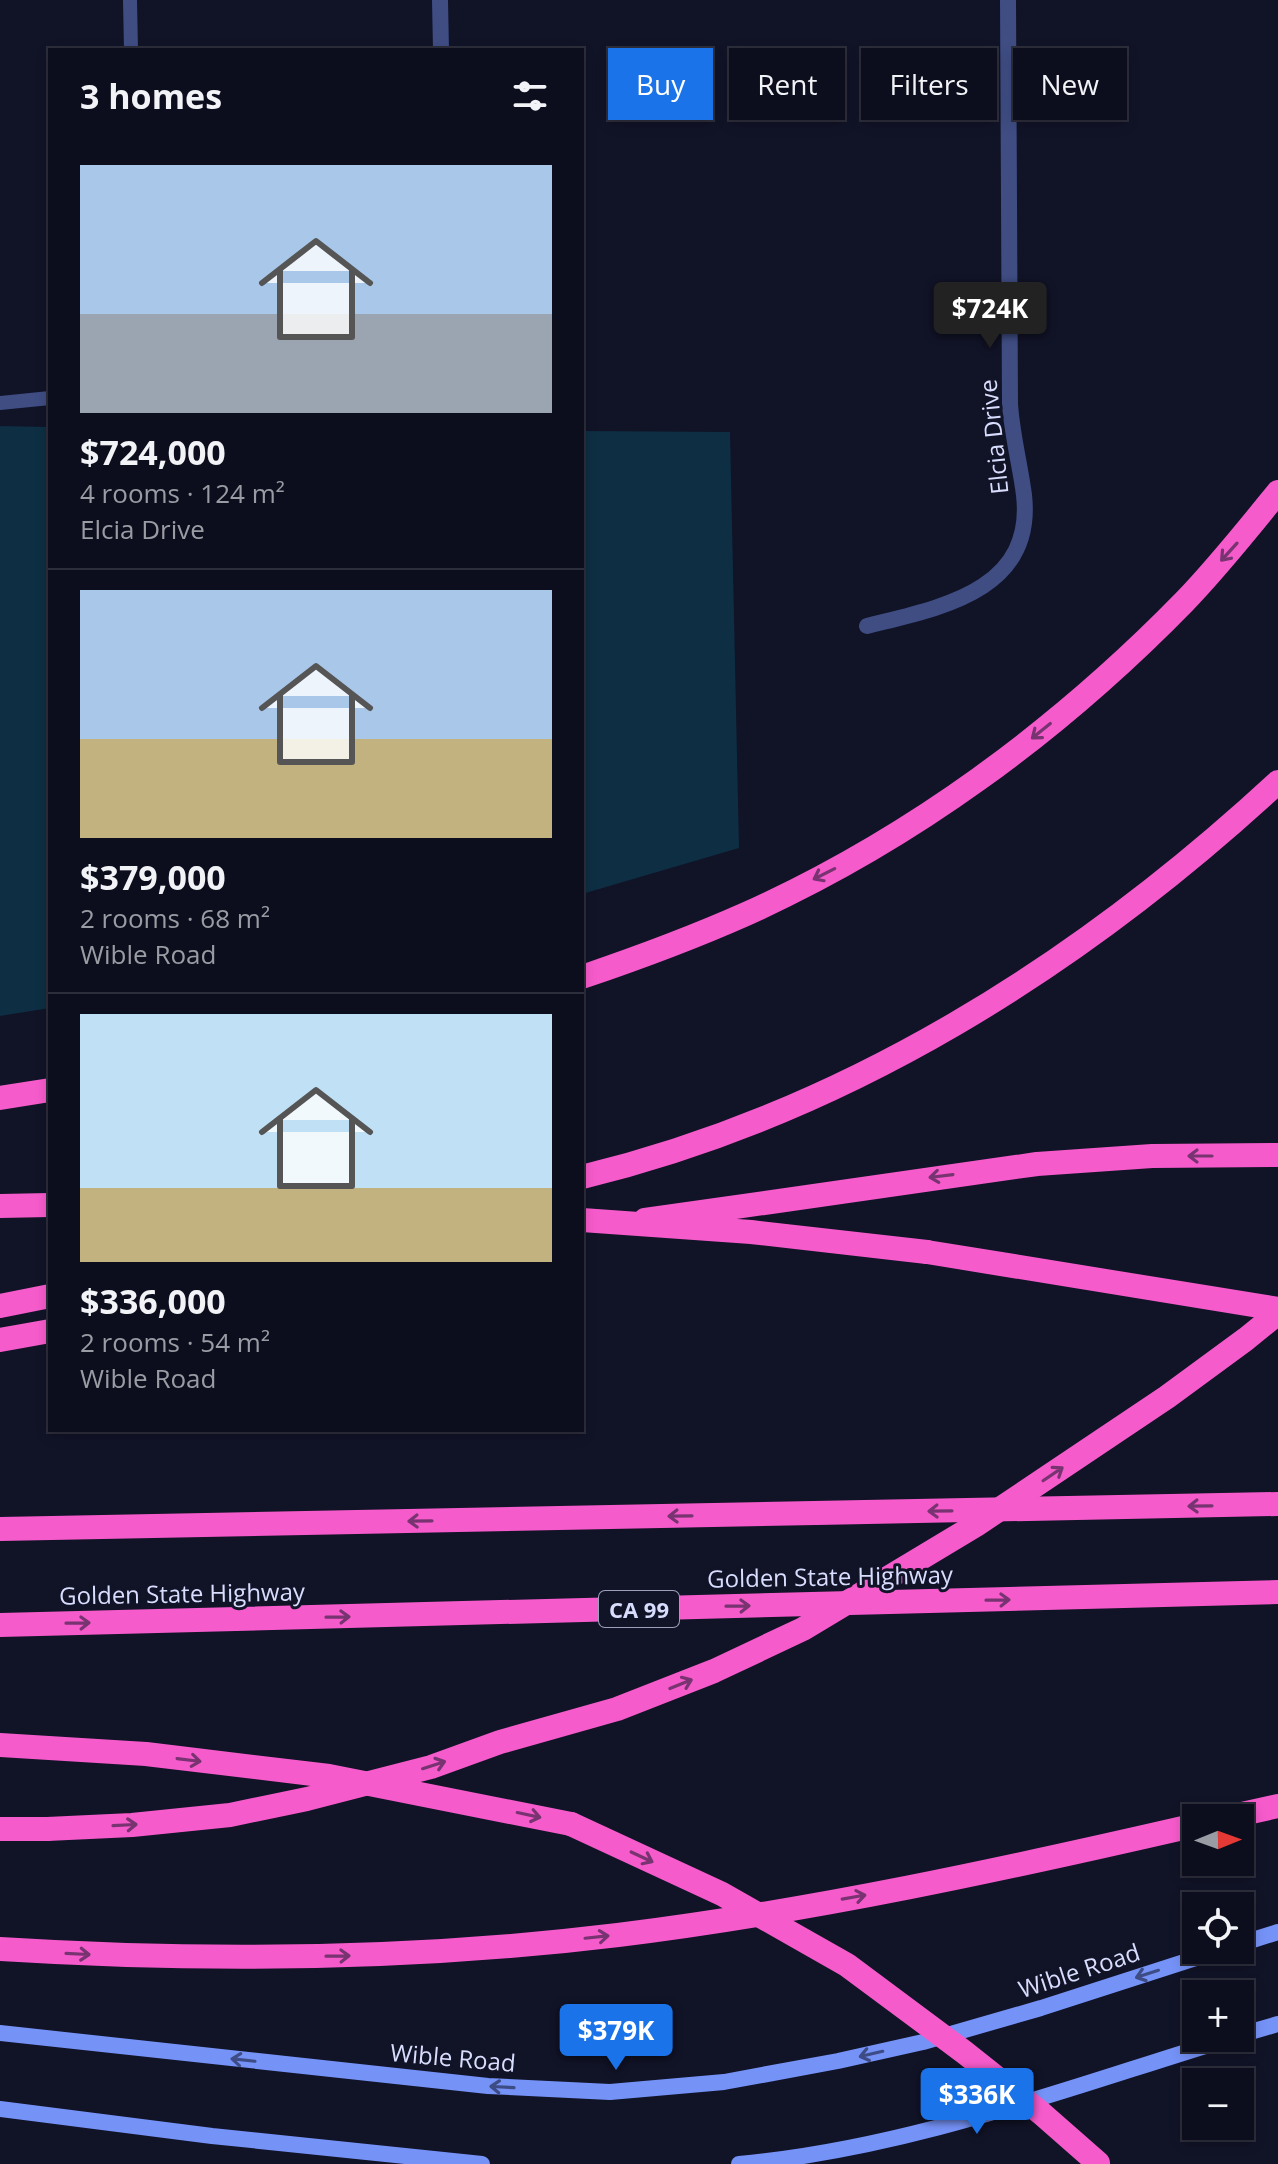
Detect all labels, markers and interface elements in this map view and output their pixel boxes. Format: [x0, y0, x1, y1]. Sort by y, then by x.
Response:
chip: Buy [608, 48, 713, 120]
chip: Rent [729, 48, 845, 120]
chip: Filters [861, 48, 997, 120]
chip: New [1013, 48, 1127, 120]
text: 3 homes [80, 73, 222, 119]
icon: filters [508, 74, 552, 118]
icon: home [244, 217, 388, 361]
pin: $724K [934, 282, 1046, 350]
text: $724K [952, 290, 1028, 326]
street label: Elcia Drive [971, 378, 1015, 496]
text: $724,000 [80, 429, 226, 475]
text: 4 rooms · 124 m² [80, 475, 285, 511]
text: Elcia Drive [80, 511, 205, 547]
one-way arrow [1220, 542, 1238, 562]
icon: home [244, 642, 388, 786]
one-way arrow [1031, 723, 1052, 740]
text: $379,000 [80, 854, 226, 900]
one-way arrow [813, 867, 837, 883]
text: 2 rooms · 68 m² [80, 900, 270, 936]
text: Wible Road [80, 936, 216, 972]
icon: home [244, 1066, 388, 1210]
one-way arrow [1187, 1148, 1214, 1164]
one-way arrow [929, 1169, 954, 1184]
text: $336,000 [80, 1278, 226, 1324]
text: 2 rooms · 54 m² [80, 1324, 270, 1360]
text: Wible Road [80, 1360, 216, 1396]
one-way arrow [1041, 1466, 1064, 1482]
one-way arrow [1187, 1498, 1214, 1514]
one-way arrow [927, 1503, 954, 1518]
one-way arrow [667, 1508, 694, 1523]
one-way arrow [407, 1513, 434, 1528]
street label: Golden State Highway [707, 1557, 954, 1595]
street label: Golden State Highway [59, 1574, 306, 1612]
road number: CA 99 [599, 1591, 679, 1627]
one-way arrow [984, 1592, 1011, 1607]
one-way arrow [724, 1599, 751, 1614]
one-way arrow [324, 1609, 351, 1624]
one-way arrow [64, 1616, 91, 1631]
one-way arrow [668, 1675, 693, 1690]
one-way arrow [175, 1752, 202, 1767]
one-way arrow [421, 1757, 447, 1772]
north arrow [1182, 1804, 1254, 1876]
map controls [1182, 1804, 1254, 2140]
one-way arrow [515, 1808, 541, 1823]
one-way arrow [111, 1817, 138, 1832]
one-way arrow [630, 1850, 654, 1865]
one-way arrow [841, 1888, 866, 1903]
button: locate [1182, 1892, 1254, 1964]
one-way arrow [583, 1929, 610, 1944]
street label: Wible Road [1014, 1935, 1144, 2005]
one-way arrow [64, 1947, 91, 1962]
one-way arrow [324, 1948, 351, 1964]
one-way arrow [1135, 1967, 1161, 1982]
button: + [1182, 1980, 1254, 2052]
pin: $379K [560, 2004, 672, 2072]
text: $379K [578, 2012, 654, 2048]
street label: Wible Road [389, 2035, 517, 2079]
one-way arrow [858, 2047, 884, 2062]
one-way arrow [230, 2053, 257, 2068]
pin: $336K [921, 2068, 1033, 2136]
button: − [1182, 2068, 1254, 2140]
text: $336K [939, 2076, 1015, 2112]
one-way arrow [489, 2079, 516, 2094]

